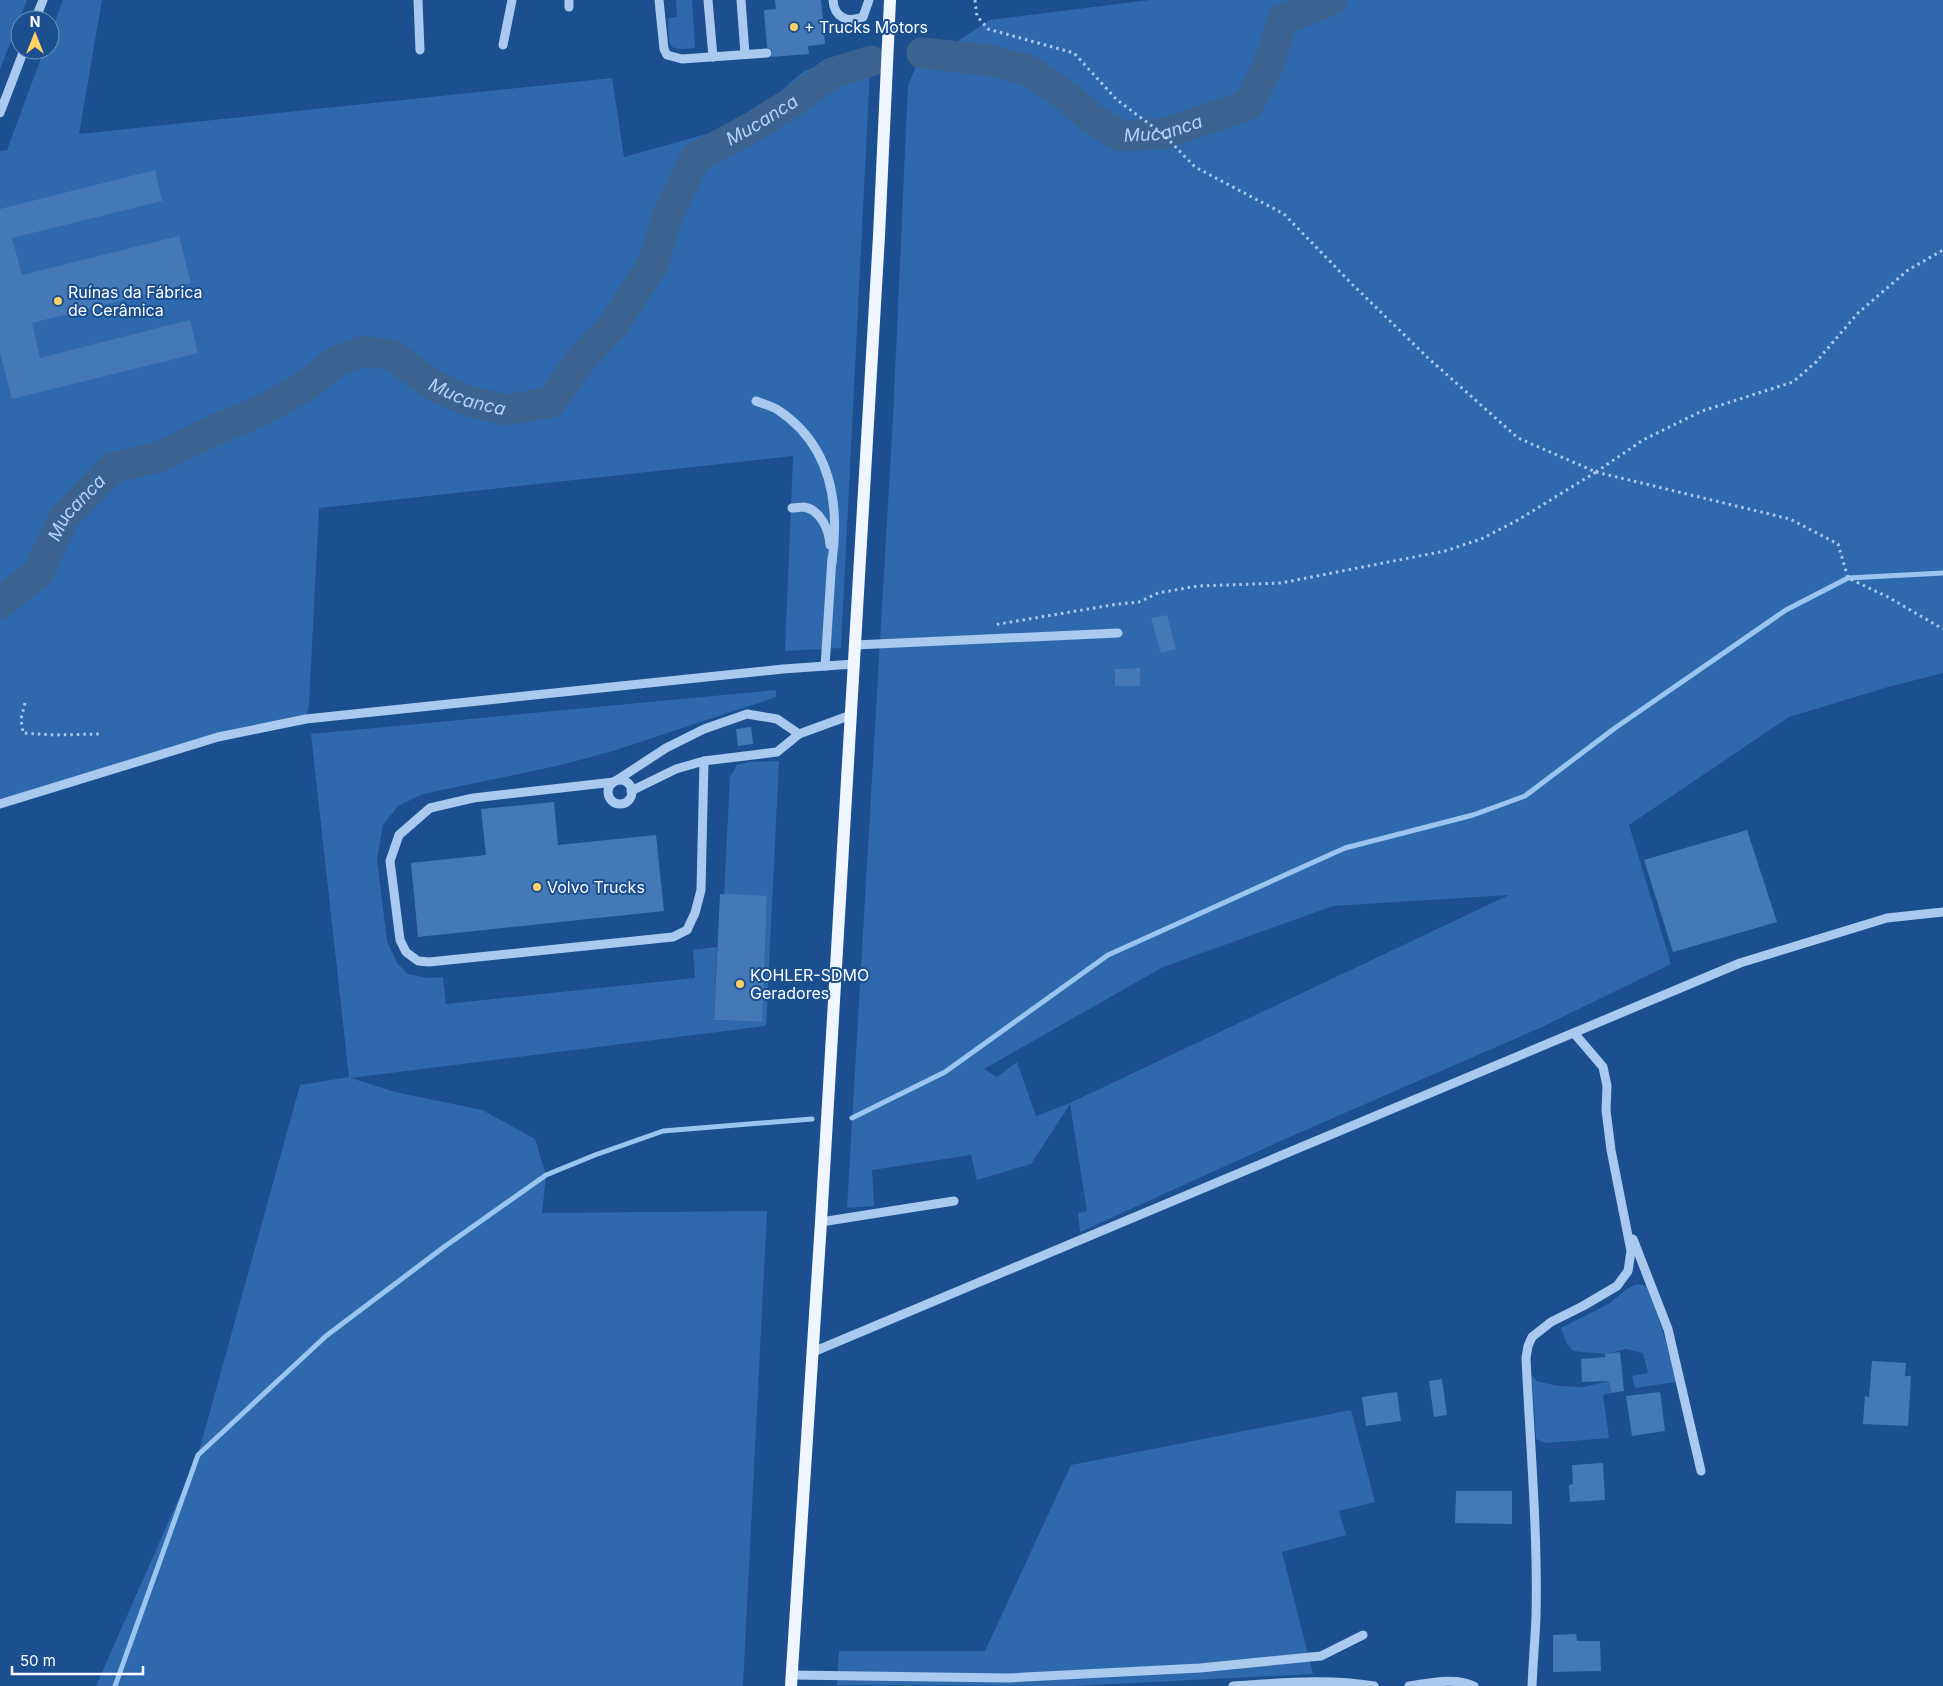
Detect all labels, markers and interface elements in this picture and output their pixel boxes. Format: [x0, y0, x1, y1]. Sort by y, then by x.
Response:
north arrow [10, 10, 60, 60]
text: N [30, 13, 40, 30]
place label: + Trucks Motors [804, 17, 928, 37]
marker: + Trucks Motors [788, 21, 800, 33]
water label: Mucanca [722, 90, 802, 149]
water label: Mucanca [1123, 110, 1205, 146]
place label: Ruínas da Fábrica de Cerâmica [68, 282, 203, 320]
marker: Ruínas da Fábrica de Cerâmica [52, 295, 64, 307]
water label: Mucanca [426, 373, 508, 419]
water label: Mucanca [43, 470, 110, 544]
place label: Volvo Trucks [547, 877, 645, 897]
marker: Volvo Trucks [531, 881, 543, 893]
place label: KOHLER-SDMO Geradores [750, 965, 869, 1003]
marker: KOHLER-SDMO Geradores [734, 978, 746, 990]
scale bar [12, 1644, 144, 1676]
text: 50 m [20, 1651, 56, 1670]

